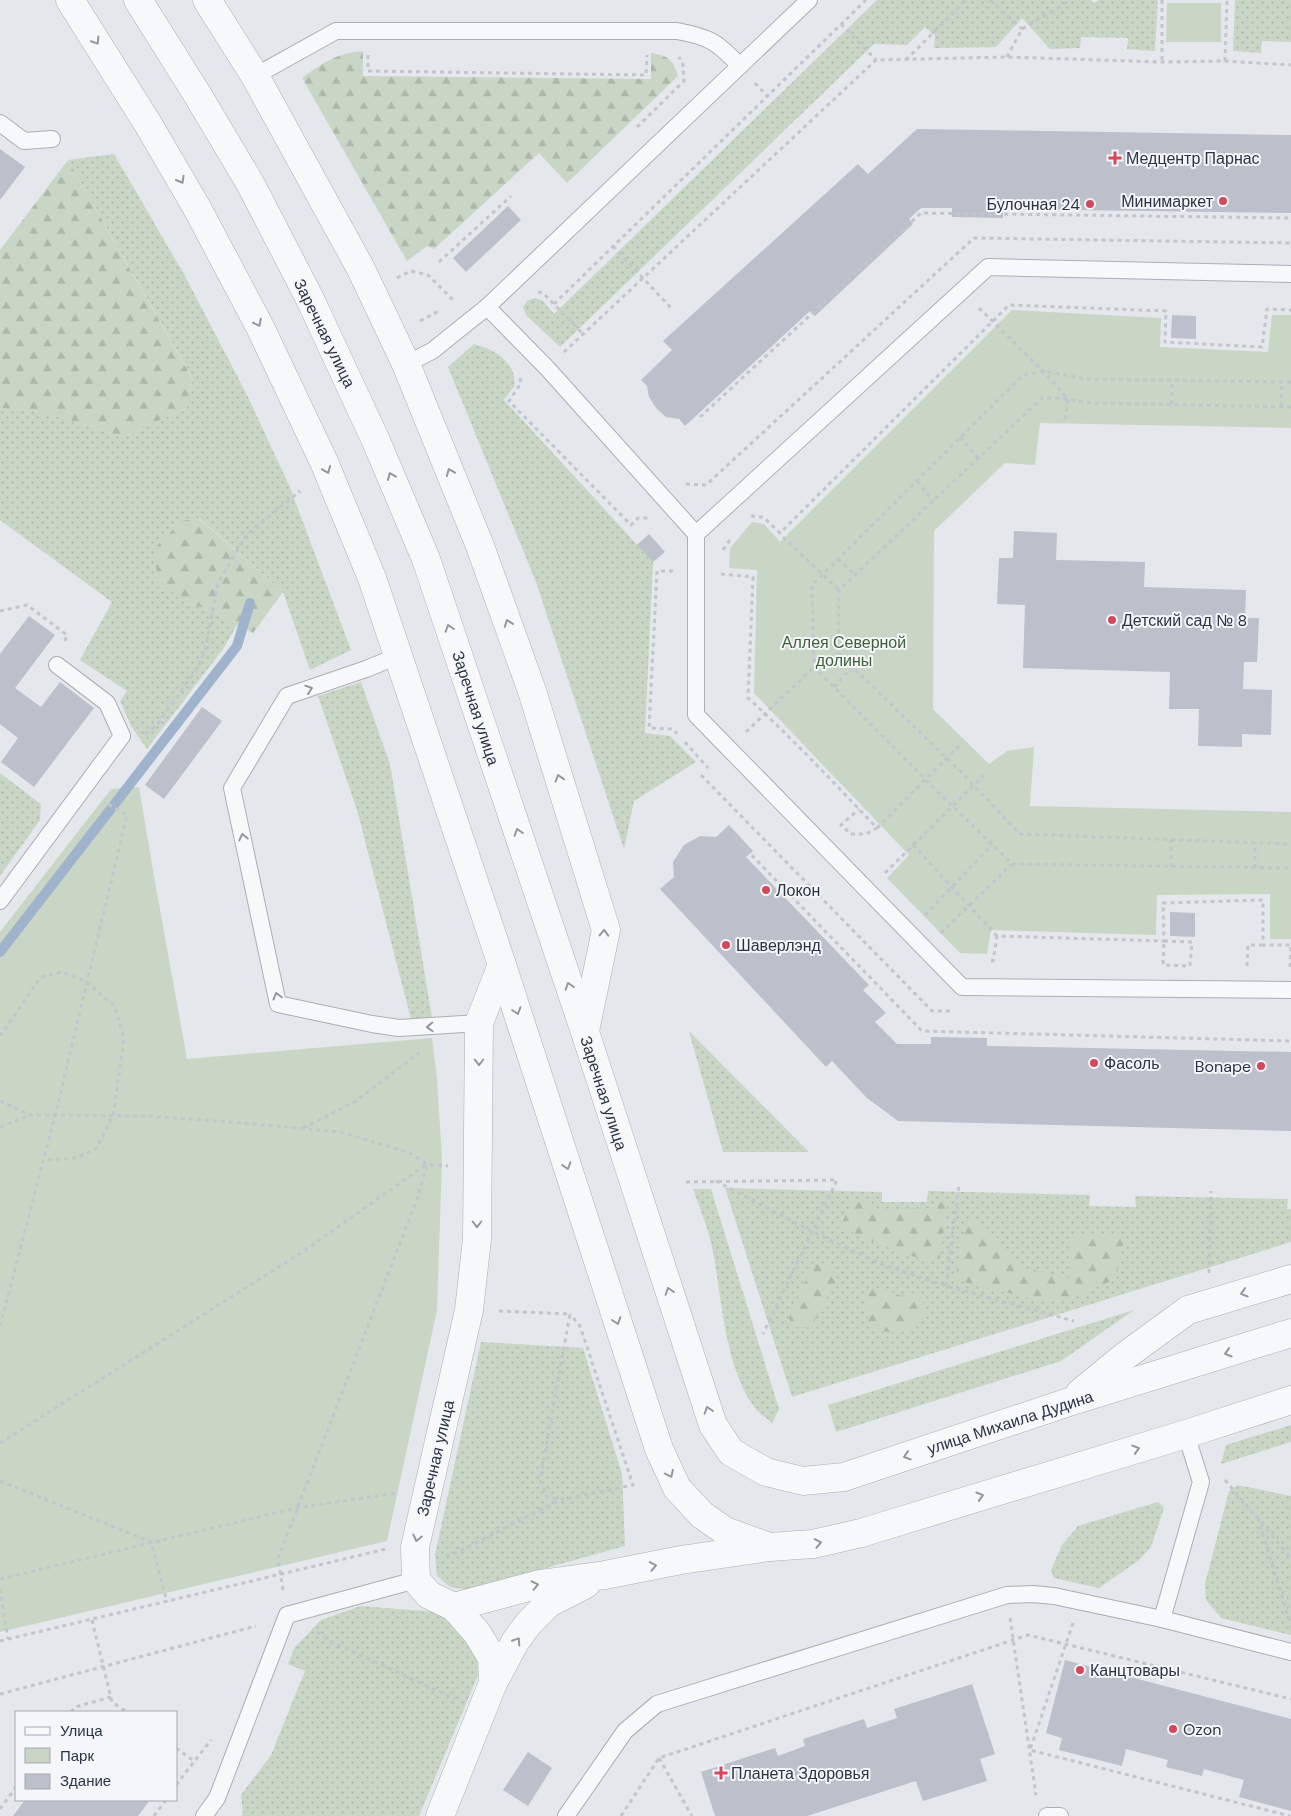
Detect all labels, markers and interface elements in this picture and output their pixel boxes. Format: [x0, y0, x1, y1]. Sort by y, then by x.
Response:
one-way arrow [90, 36, 99, 45]
place label: Медцентр Парнас [1126, 148, 1260, 169]
marker: Медцентр Парнас [1108, 151, 1122, 165]
one-way arrow [174, 174, 184, 183]
place label: Минимаркет [1121, 191, 1214, 212]
place label: Булочная 24 [986, 194, 1080, 215]
marker: Минимаркет [1217, 195, 1229, 207]
marker: Булочная 24 [1084, 198, 1096, 210]
street label: Заречная улица [289, 275, 360, 391]
one-way arrow [252, 318, 262, 327]
one-way arrow [321, 465, 332, 474]
one-way arrow [445, 468, 456, 477]
one-way arrow [387, 472, 398, 481]
place label: Детский сад № 8 [1122, 610, 1247, 631]
marker: Детский сад № 8 [1106, 614, 1118, 626]
one-way arrow [504, 620, 514, 628]
one-way arrow [445, 624, 455, 633]
park label: Аллея Северной долины [782, 632, 906, 671]
street label: Заречная улица [447, 648, 504, 768]
one-way arrow [304, 685, 312, 695]
one-way arrow [554, 774, 564, 782]
one-way arrow [513, 828, 523, 836]
one-way arrow [238, 833, 248, 842]
place label: Локон [776, 880, 820, 901]
marker: Локон [760, 884, 772, 896]
one-way arrow [599, 929, 609, 937]
place label: Шаверлэнд [736, 935, 821, 956]
marker: Шаверлэнд [720, 939, 732, 951]
one-way arrow [565, 982, 575, 991]
one-way arrow [272, 991, 283, 1000]
one-way arrow [511, 1007, 521, 1015]
one-way arrow [426, 1021, 434, 1032]
street label: Заречная улица [575, 1033, 632, 1153]
place label: Фасоль [1104, 1053, 1159, 1074]
place label: Bonape [1195, 1056, 1251, 1077]
marker: Фасоль [1088, 1057, 1100, 1069]
one-way arrow [474, 1058, 484, 1066]
marker: Bonape [1255, 1060, 1267, 1072]
one-way arrow [561, 1161, 571, 1170]
one-way arrow [472, 1221, 483, 1229]
one-way arrow [664, 1287, 674, 1296]
one-way arrow [1241, 1288, 1249, 1298]
one-way arrow [611, 1316, 621, 1324]
one-way arrow [1224, 1347, 1232, 1357]
street label: улица Михаила Дудина [924, 1386, 1096, 1459]
street label: Заречная улица [412, 1398, 459, 1518]
one-way arrow [704, 1406, 714, 1415]
one-way arrow [1131, 1444, 1139, 1454]
one-way arrow [903, 1450, 911, 1460]
one-way arrow [664, 1469, 675, 1478]
one-way arrow [976, 1492, 984, 1502]
one-way arrow [412, 1534, 423, 1543]
one-way arrow [813, 1538, 822, 1548]
one-way arrow [649, 1561, 658, 1571]
one-way arrow [531, 1580, 540, 1591]
one-way arrow [510, 1637, 520, 1646]
place label: Канцтовары [1090, 1660, 1180, 1681]
marker: Канцтовары [1074, 1664, 1086, 1676]
legend [15, 1711, 178, 1801]
place label: Ozon [1183, 1719, 1221, 1740]
text: Улица [60, 1721, 103, 1741]
marker: Ozon [1167, 1723, 1179, 1735]
text: Парк [60, 1746, 94, 1766]
place label: Планета Здоровья [731, 1763, 869, 1784]
marker: Планета Здоровья [715, 1767, 727, 1779]
text: Здание [60, 1771, 111, 1791]

